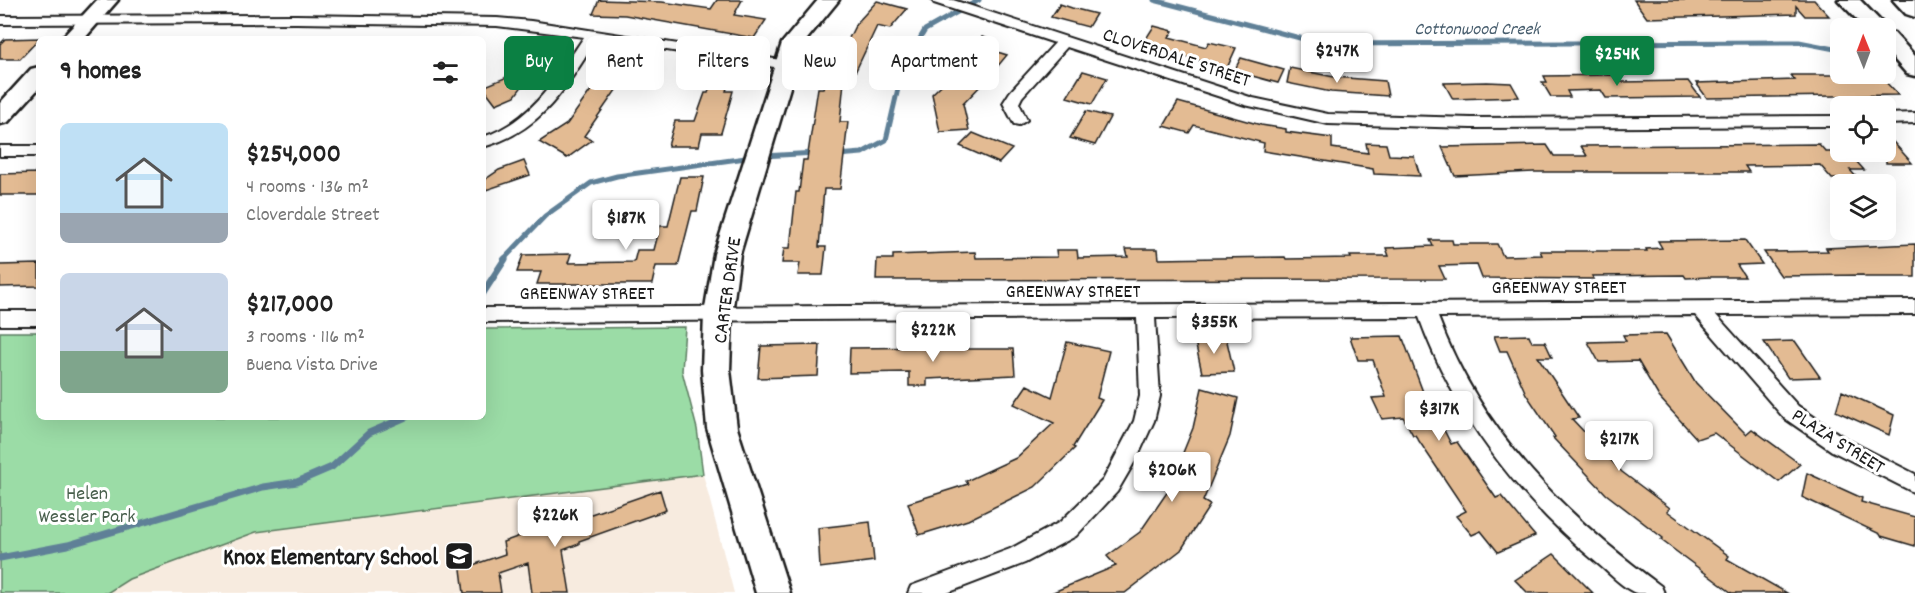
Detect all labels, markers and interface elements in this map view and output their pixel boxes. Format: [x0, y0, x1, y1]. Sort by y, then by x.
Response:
water label: Cottonwood Creek [1414, 18, 1541, 43]
north arrow [1830, 18, 1896, 84]
map controls [1830, 18, 1896, 240]
street label: CLOVERDALE STREET [1099, 22, 1254, 96]
pin: $247K [1295, 33, 1379, 84]
chip: Buy [504, 36, 574, 90]
chip: Rent [586, 36, 664, 90]
chip: Filters [676, 36, 770, 90]
chip: New [782, 36, 857, 90]
chip: Apartment [869, 36, 999, 90]
pin: $254K [1575, 36, 1659, 87]
text: $247K [1315, 38, 1359, 66]
text: $254K [1594, 41, 1640, 69]
text: 9 homes [60, 54, 142, 91]
icon: filters [429, 56, 462, 89]
button: locate [1830, 96, 1896, 162]
text: $254,000 [246, 137, 341, 174]
icon: home [108, 147, 180, 219]
text: 4 rooms · 136 m² [246, 174, 369, 202]
button: layers [1830, 174, 1896, 240]
pin: $187K [584, 200, 668, 251]
text: Cloverdale Street [246, 202, 380, 230]
text: $187K [606, 205, 646, 233]
street label: CARTER DRIVE [708, 236, 750, 345]
street label: GREENWAY STREET [1492, 275, 1626, 303]
street label: GREENWAY STREET [1006, 279, 1140, 307]
street label: GREENWAY STREET [520, 281, 654, 309]
text: $217,000 [246, 287, 334, 324]
icon: home [108, 297, 180, 369]
pin: $355K [1172, 304, 1256, 355]
text: $355K [1191, 309, 1237, 337]
pin: $222K [891, 312, 975, 363]
text: $222K [910, 317, 956, 345]
text: 3 rooms · 116 m² [246, 324, 365, 352]
text: Buena Vista Drive [246, 352, 378, 380]
pin: $317K [1397, 391, 1481, 442]
text: $317K [1419, 396, 1459, 424]
street label: PLAZA STREET [1785, 403, 1889, 482]
pin: $217K [1577, 421, 1661, 472]
text: $217K [1599, 426, 1639, 454]
pin: $206K [1130, 452, 1214, 503]
text: $206K [1148, 457, 1196, 485]
park label: Helen Wessler Park [39, 481, 135, 532]
pin: $226K [513, 497, 597, 548]
text: $226K [532, 502, 578, 530]
school or university icon: Knox Elementary School [443, 540, 475, 572]
place label: Knox Elementary School [223, 542, 438, 576]

